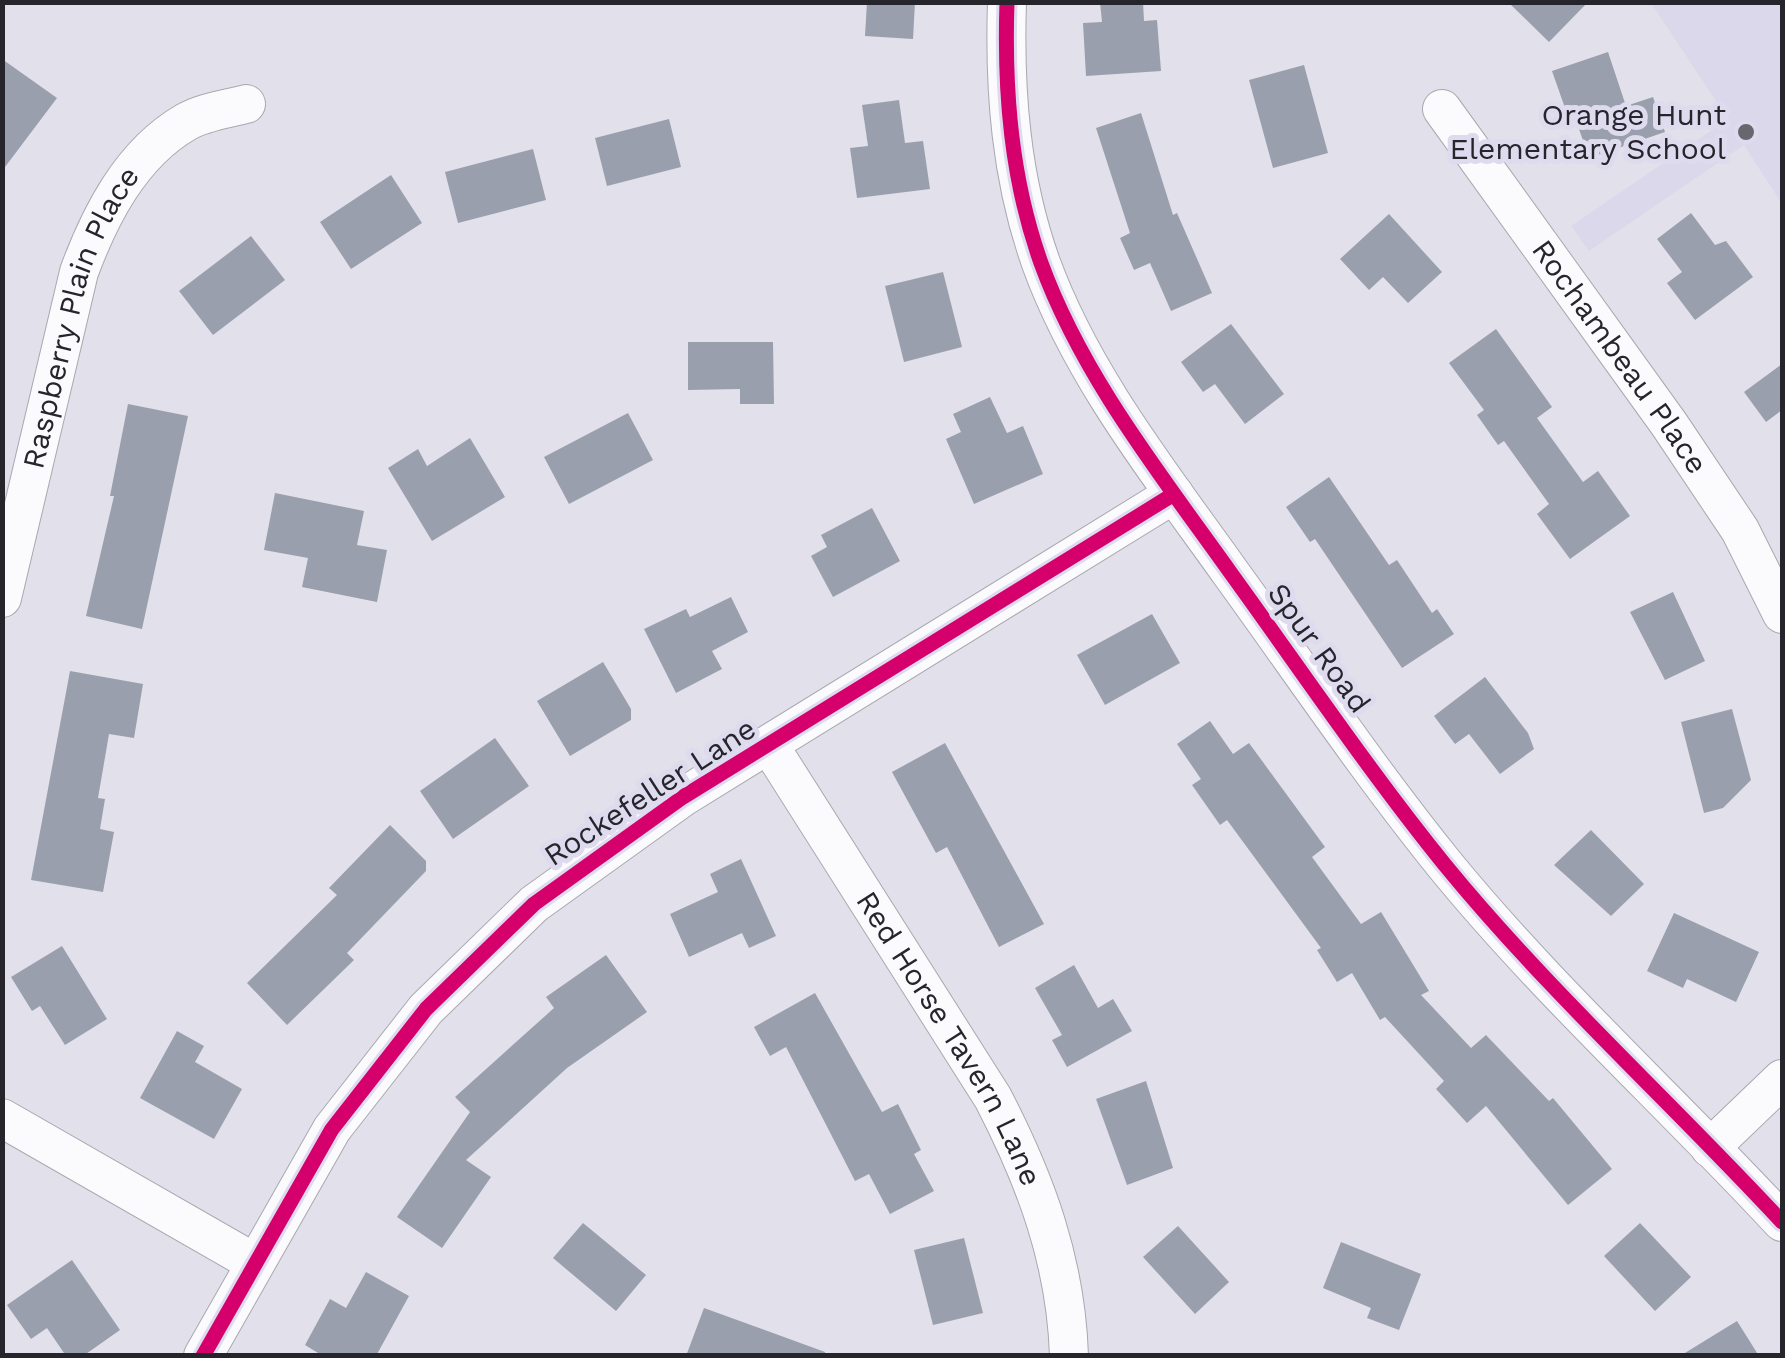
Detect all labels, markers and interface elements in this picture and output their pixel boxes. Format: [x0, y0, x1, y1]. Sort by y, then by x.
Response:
place label: Orange Hunt Elementary School [1450, 97, 1726, 166]
marker: Orange Hunt Elementary School [1735, 121, 1757, 143]
street label: Raspberry Plain Place [15, 159, 146, 472]
street label: Rochambeau Place [1525, 233, 1715, 480]
street label: Spur Road [1261, 576, 1378, 719]
street label: Rockefeller Lane [538, 710, 762, 873]
street label: Red Horse Tavern Lane [849, 885, 1049, 1191]

